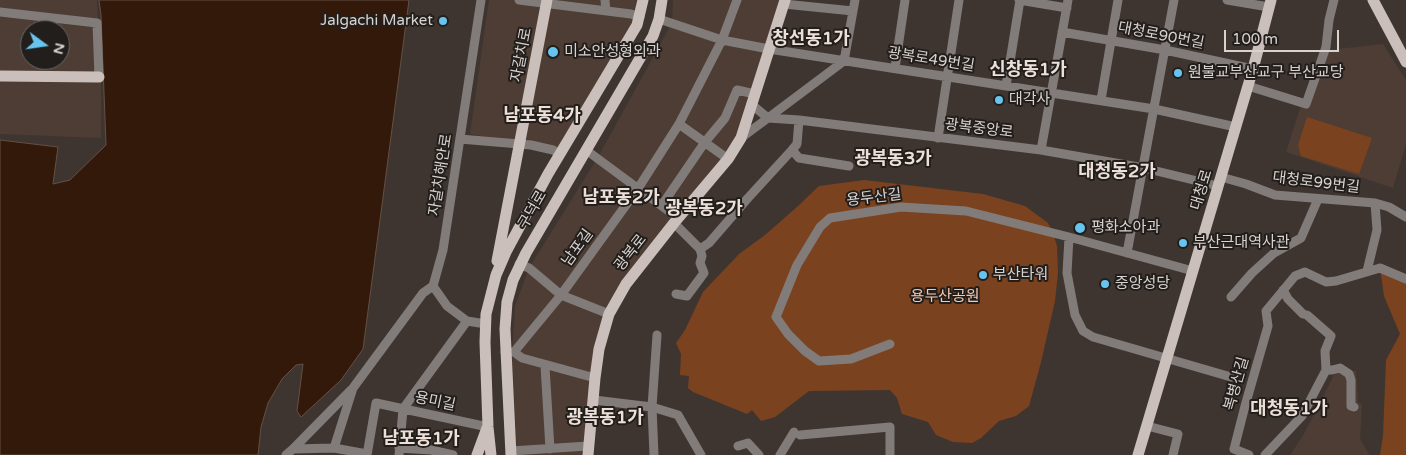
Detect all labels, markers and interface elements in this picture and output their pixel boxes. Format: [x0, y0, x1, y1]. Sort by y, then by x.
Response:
place label: Jalgachi Market [320, 12, 433, 30]
marker: Jalgachi Market [437, 15, 449, 27]
street label: 대청로90번길 [1116, 19, 1206, 53]
north arrow [20, 20, 70, 70]
scale bar [1226, 20, 1341, 52]
street label: 자갈치로 [508, 26, 536, 84]
district label: 창선동1가 [772, 28, 850, 50]
text: 100 m [1232, 30, 1278, 48]
text: N [49, 41, 69, 56]
place label: 미소안성형외과 [564, 43, 661, 61]
street label: 광복로49번길 [886, 44, 976, 76]
marker: 미소안성형외과 [546, 45, 560, 59]
district label: 신창동1가 [989, 59, 1067, 81]
place label: 원불교부산교구 부산교당 [1188, 64, 1344, 82]
marker: 원불교부산교구 부산교당 [1172, 67, 1184, 79]
place label: 대각사 [1009, 91, 1050, 109]
marker: 대각사 [993, 94, 1005, 106]
district label: 남포동4가 [503, 105, 581, 127]
street label: 광복중앙로 [944, 116, 1014, 142]
street label: 자갈치해안로 [426, 133, 456, 217]
district label: 광복동3가 [854, 148, 932, 170]
district label: 대청동2가 [1078, 161, 1156, 183]
street label: 대청로 [1187, 168, 1217, 212]
street label: 대청로99번길 [1271, 169, 1361, 197]
street label: 용두산길 [846, 186, 902, 210]
district label: 남포동2가 [582, 187, 660, 209]
street label: 구덕로 [515, 188, 551, 232]
district label: 광복동2가 [665, 198, 743, 220]
place label: 평화소아과 [1091, 219, 1160, 237]
marker: 평화소아과 [1073, 221, 1087, 235]
street label: 남포길 [559, 226, 597, 270]
street label: 광복로 [611, 231, 651, 275]
place label: 부산근대역사관 [1193, 234, 1290, 252]
marker: 부산근대역사관 [1177, 237, 1189, 249]
place label: 부산타워 [993, 266, 1048, 284]
marker: 부산타워 [977, 269, 989, 281]
place label: 중앙성당 [1115, 275, 1170, 293]
marker: 중앙성당 [1099, 278, 1111, 290]
park label: 용두산공원 [911, 288, 979, 306]
street label: 복병산길 [1221, 355, 1253, 413]
street label: 용미길 [413, 389, 457, 415]
district label: 대청동1가 [1250, 398, 1328, 420]
district label: 광복동1가 [566, 407, 644, 429]
district label: 남포동1가 [382, 428, 460, 450]

